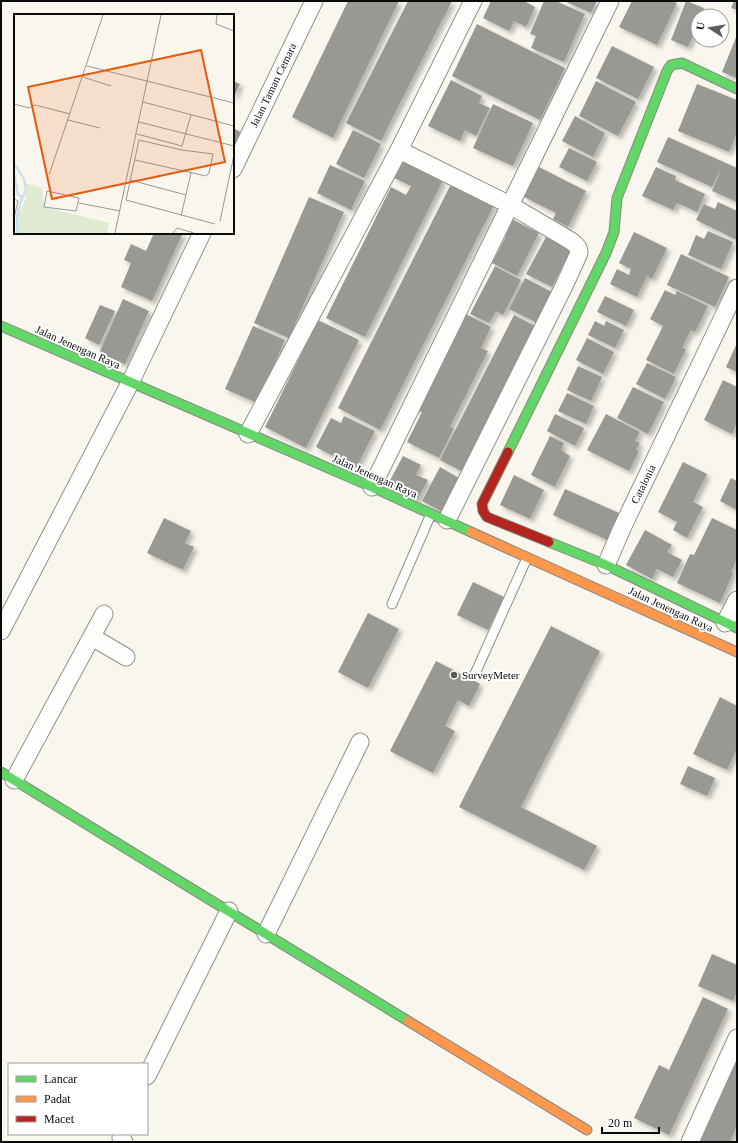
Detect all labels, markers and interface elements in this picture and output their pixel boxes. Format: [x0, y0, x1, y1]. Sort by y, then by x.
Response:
north arrow [690, 8, 730, 48]
inset map [14, 14, 234, 234]
text: U [694, 21, 707, 31]
street label: Jalan Taman Cemara [247, 41, 299, 129]
street label: Jalan Jenengan Raya [34, 323, 122, 371]
street label: Jalan Jenengan Raya [331, 452, 419, 500]
street label: Catalonia [628, 462, 658, 506]
street label: Jalan Jenengan Raya [627, 584, 715, 634]
place label: SurveyMeter [462, 669, 520, 681]
marker: SurveyMeter [449, 670, 459, 680]
legend [8, 1063, 148, 1135]
text: Lancar [44, 1072, 77, 1086]
text: Padat [44, 1092, 71, 1106]
scale bar [602, 1109, 659, 1135]
text: Macet [44, 1112, 75, 1126]
text: 20 m [608, 1116, 633, 1130]

